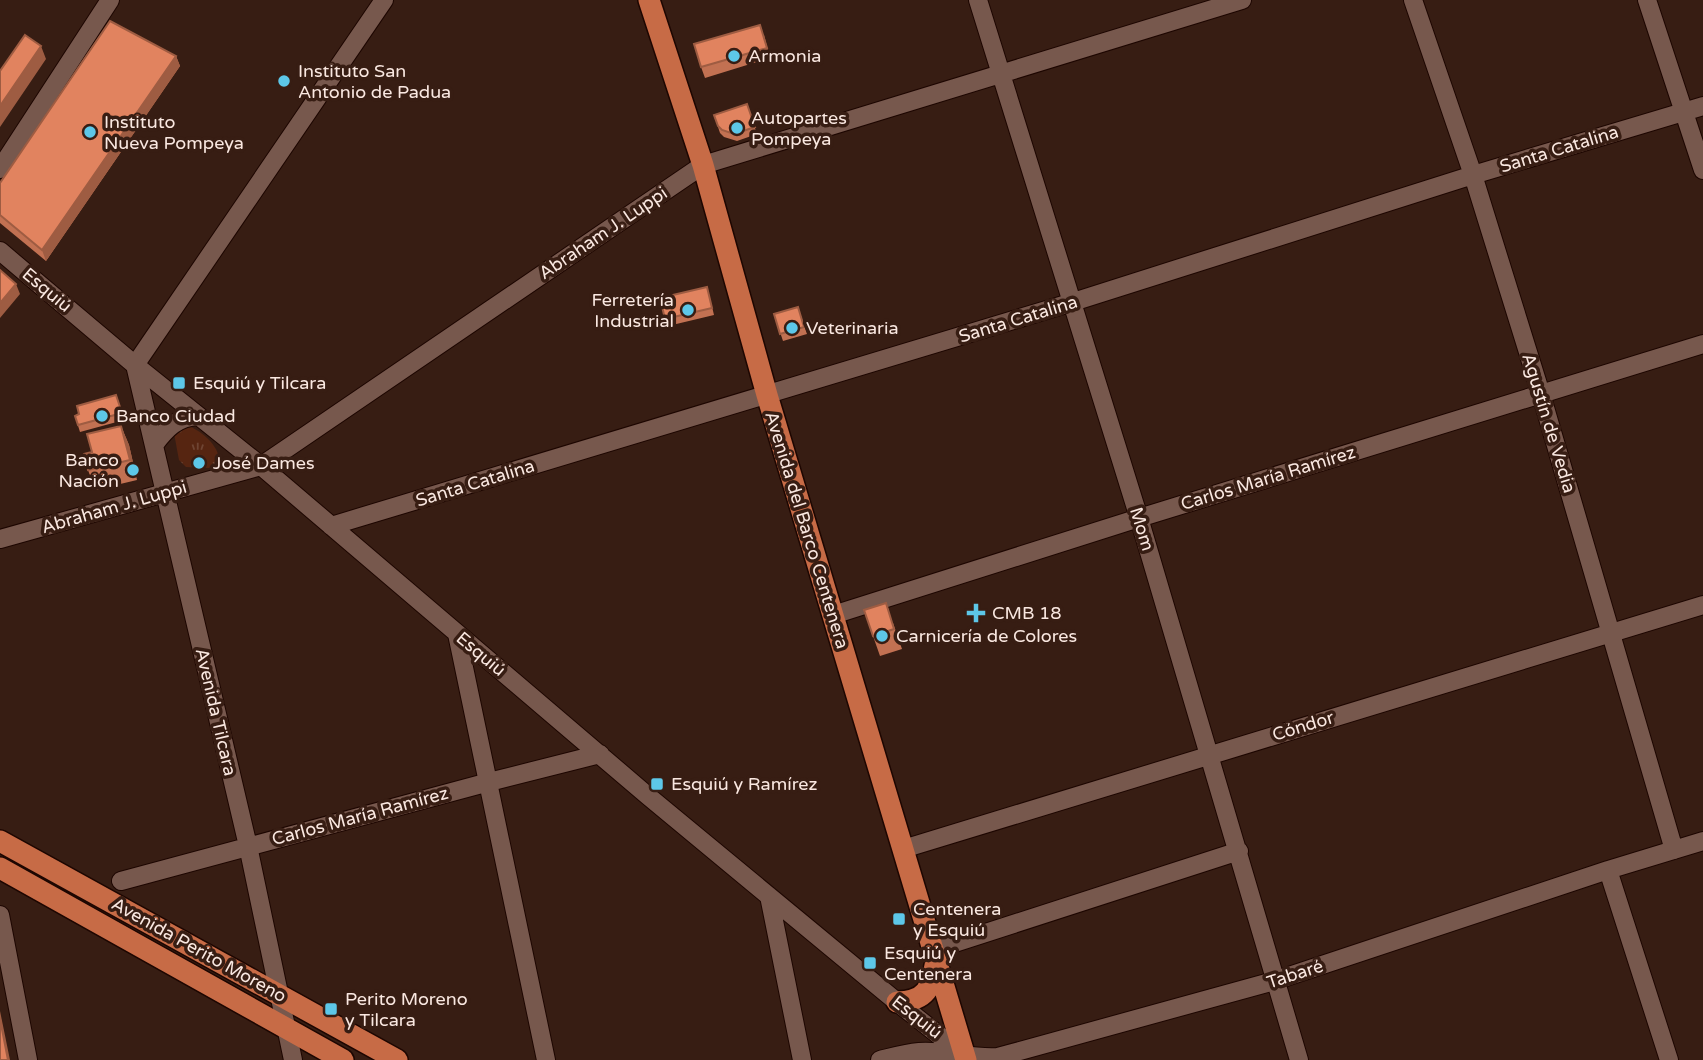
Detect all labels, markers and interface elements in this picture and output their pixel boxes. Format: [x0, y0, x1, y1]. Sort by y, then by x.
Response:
place label: Armonia [748, 45, 821, 67]
marker: Armonia [726, 48, 742, 64]
place label: Instituto San Antonio de Padua [298, 60, 451, 103]
marker: Instituto San Antonio de Padua [276, 73, 292, 89]
place label: Autopartes Pompeya [751, 107, 847, 150]
place label: Instituto Nueva Pompeya [104, 111, 244, 154]
marker: Autopartes Pompeya [729, 120, 745, 136]
street label: Santa Catalina [1497, 120, 1621, 178]
marker: Instituto Nueva Pompeya [82, 124, 98, 140]
street label: Abraham J. Luppi [535, 182, 671, 284]
street label: Esquiú [18, 263, 76, 317]
place label: Ferretería Industrial [591, 289, 674, 332]
street label: Santa Catalina [956, 290, 1080, 348]
marker: Ferretería Industrial [680, 302, 696, 318]
place label: Veterinaria [806, 317, 899, 339]
marker: Veterinaria [784, 320, 800, 336]
street label: Agustín de Vedia [1517, 350, 1581, 496]
place label: Esquiú y Tilcara [193, 372, 326, 394]
marker: Esquiú y Tilcara [171, 375, 187, 391]
place label: Banco Ciudad [116, 405, 235, 427]
marker: Banco Ciudad [94, 408, 110, 424]
street label: Avenida del Barco Centenera [760, 409, 854, 651]
street label: Carlos María Ramírez [1178, 441, 1358, 515]
place label: Banco Nación [58, 449, 119, 492]
place label: José Dames [213, 452, 315, 474]
street label: Santa Catalina [413, 454, 537, 512]
marker: José Dames [191, 455, 207, 471]
marker: Banco Nación [125, 462, 141, 478]
street label: Abraham J. Luppi [39, 476, 189, 538]
street label: Mom [1125, 504, 1159, 554]
place label: CMB 18 [992, 602, 1062, 624]
marker: CMB 18 [966, 603, 986, 623]
place label: Carnicería de Colores [896, 625, 1077, 647]
street label: Esquiú [452, 627, 510, 681]
marker: Carnicería de Colores [874, 628, 890, 644]
street label: Avenida Tilcara [191, 646, 241, 778]
street label: Cóndor [1270, 706, 1337, 746]
place label: Esquiú y Ramírez [671, 773, 818, 795]
marker: Esquiú y Ramírez [649, 776, 665, 792]
street label: Carlos María Ramírez [269, 782, 451, 850]
street label: Avenida Perito Moreno [108, 893, 290, 1007]
place label: Centenera y Esquiú [913, 898, 1001, 941]
marker: Centenera y Esquiú [891, 911, 907, 927]
place label: Esquiú y Centenera [884, 942, 972, 985]
marker: Esquiú y Centenera [862, 955, 878, 971]
street label: Tabaré [1264, 955, 1326, 993]
place label: Perito Moreno y Tilcara [345, 988, 468, 1031]
street label: Esquiú [887, 991, 947, 1043]
marker: Perito Moreno y Tilcara [323, 1001, 339, 1017]

